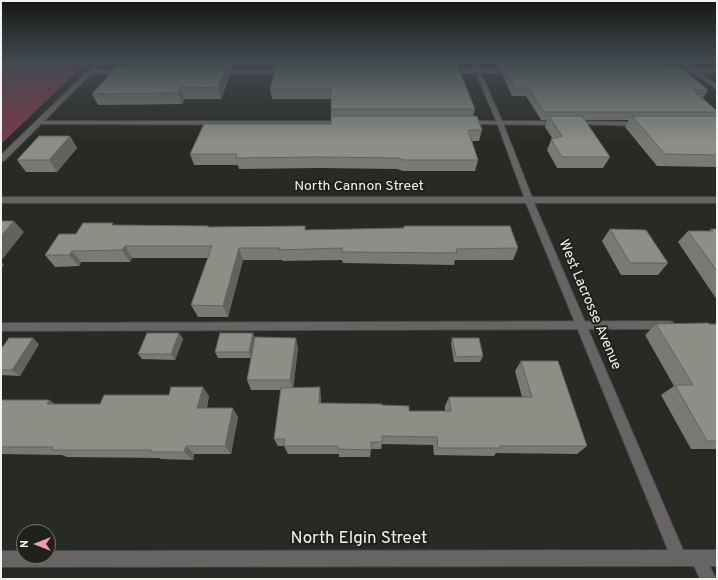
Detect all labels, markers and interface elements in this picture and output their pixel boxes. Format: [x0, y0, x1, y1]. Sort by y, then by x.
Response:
street label: North Cannon Street [294, 179, 424, 195]
street label: West Lacrosse Avenue [554, 237, 624, 373]
north arrow [16, 524, 56, 564]
street label: North Elgin Street [291, 530, 427, 550]
text: N [18, 540, 32, 548]

